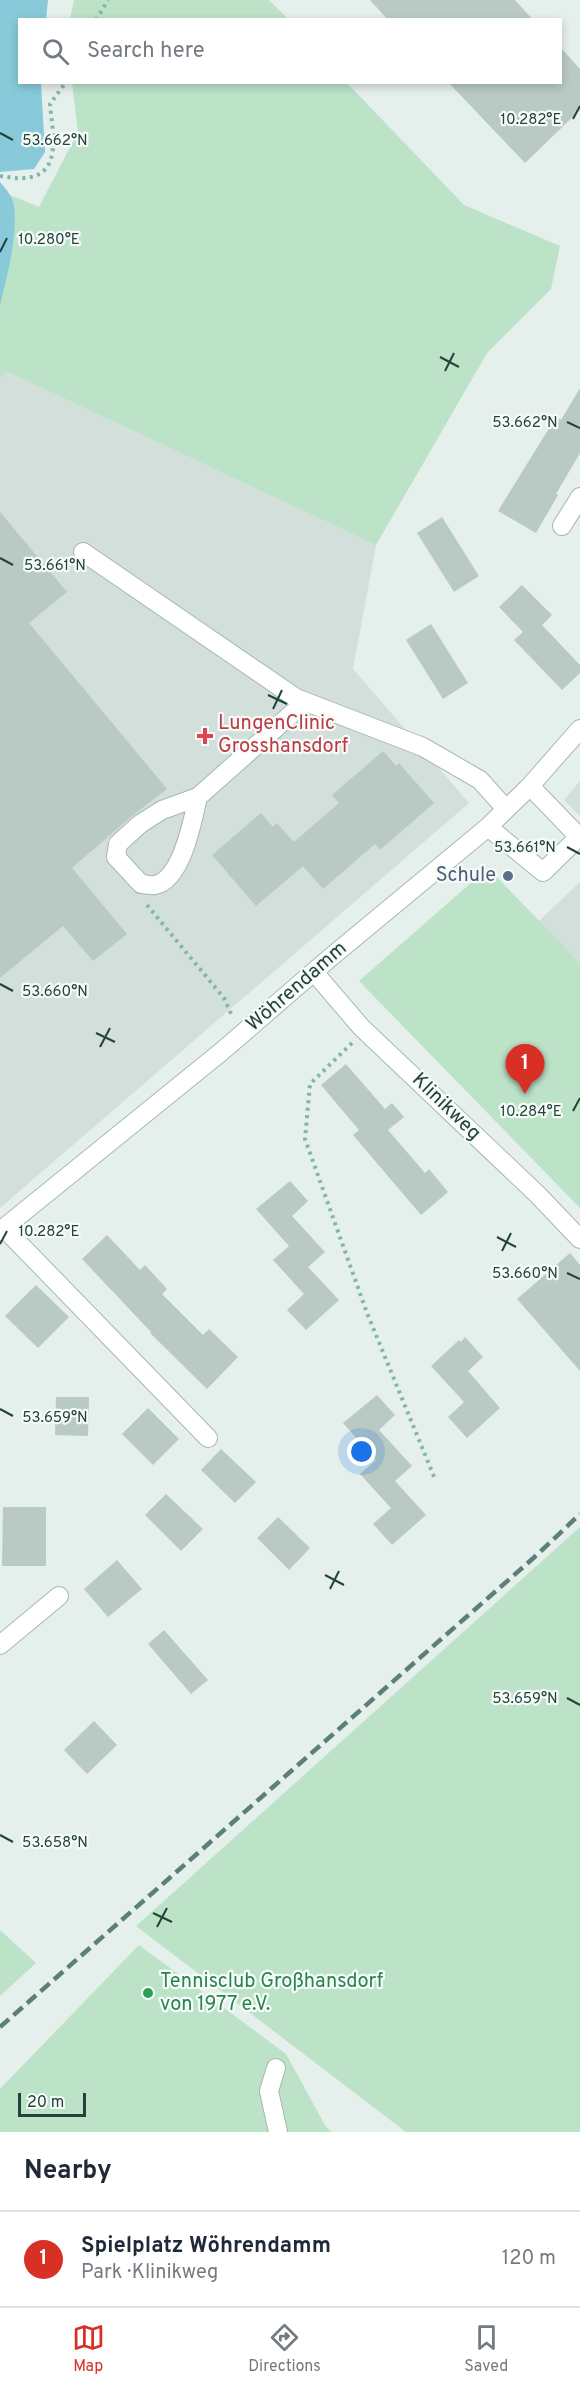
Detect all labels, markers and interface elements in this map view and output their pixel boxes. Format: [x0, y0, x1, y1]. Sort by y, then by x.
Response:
search box [18, 18, 562, 84]
icon: search [39, 35, 72, 68]
text: Search here [87, 38, 205, 65]
text: 10.282°E [501, 111, 561, 130]
text: 53.662°N [22, 132, 88, 151]
text: 10.280°E [18, 231, 80, 250]
text: 53.662°N [492, 414, 558, 433]
text: 53.661°N [24, 557, 86, 576]
place label: LungenClinic Grosshansdorf [218, 711, 349, 760]
marker: LungenClinic Grosshansdorf [196, 727, 214, 745]
text: 53.661°N [494, 839, 556, 858]
place label: Schule [436, 863, 496, 889]
marker: Schule [501, 869, 515, 883]
street label: Wöhrendamm [241, 936, 353, 1038]
text: 53.660°N [22, 983, 88, 1002]
pin: 1 [506, 1044, 544, 1094]
street label: Klinikweg [406, 1068, 486, 1146]
text: 10.284°E [500, 1103, 562, 1122]
text: 10.282°E [19, 1223, 79, 1242]
text: 53.660°N [492, 1265, 558, 1284]
text: 53.659°N [22, 1409, 88, 1428]
your location [347, 1437, 376, 1466]
text: 53.659°N [492, 1690, 558, 1709]
text: 53.658°N [22, 1834, 88, 1853]
place label: Tennisclub Großhansdorf von 1977 e.V. [160, 1969, 384, 2018]
marker: Tennisclub Großhansdorf von 1977 e.V. [141, 1986, 155, 2000]
scale bar [18, 2090, 86, 2118]
text: 20 m [27, 2093, 64, 2113]
text: Nearby [24, 2155, 112, 2188]
text: Spielplatz Wöhrendamm [81, 2233, 331, 2260]
text: 1 [40, 2246, 48, 2272]
text: 120 m [502, 2246, 556, 2272]
text: Park · Klinikweg [81, 2260, 218, 2286]
tab: Map [72, 2321, 105, 2377]
tab: Directions [248, 2321, 321, 2377]
tab: Saved [464, 2321, 508, 2377]

